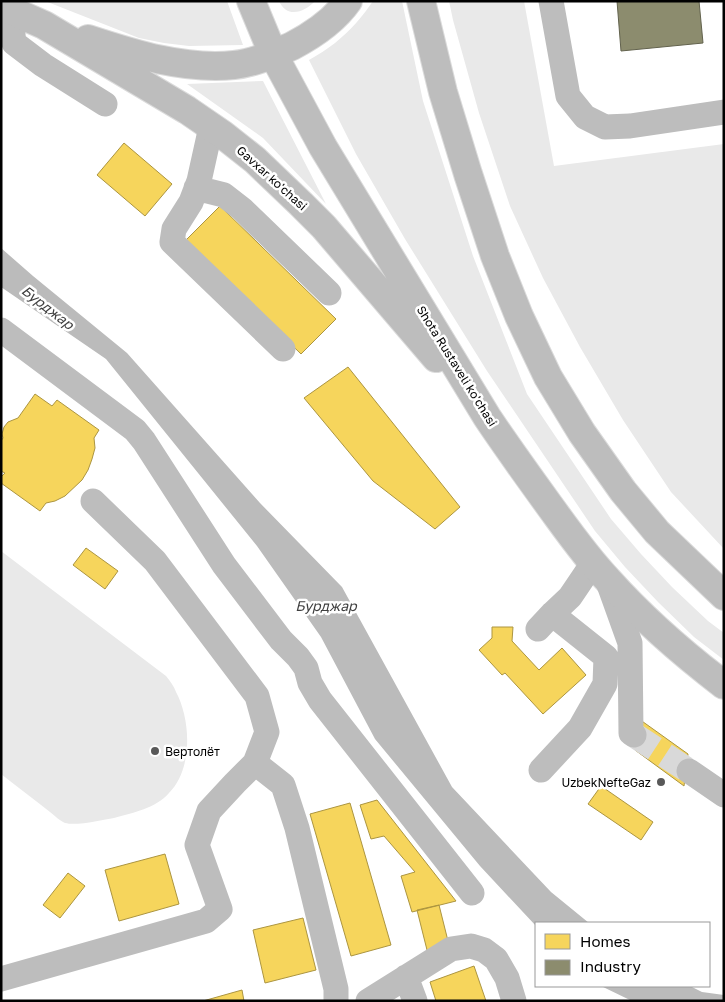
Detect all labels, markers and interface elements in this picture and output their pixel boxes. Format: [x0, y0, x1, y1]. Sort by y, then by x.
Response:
street label: Gavxar ko'chasi [234, 143, 310, 213]
water label: Бурджар [19, 281, 79, 333]
street label: Shota Rustaveli ko'chasi [414, 303, 500, 429]
water label: Бурджар [295, 597, 358, 614]
place label: Вертолёт [165, 744, 220, 759]
marker: Вертолёт [149, 745, 161, 757]
place label: UzbekNefteGaz [561, 775, 651, 790]
marker: UzbekNefteGaz [655, 776, 667, 788]
legend [535, 922, 710, 987]
text: Homes [580, 932, 630, 950]
text: Industry [580, 957, 641, 975]

